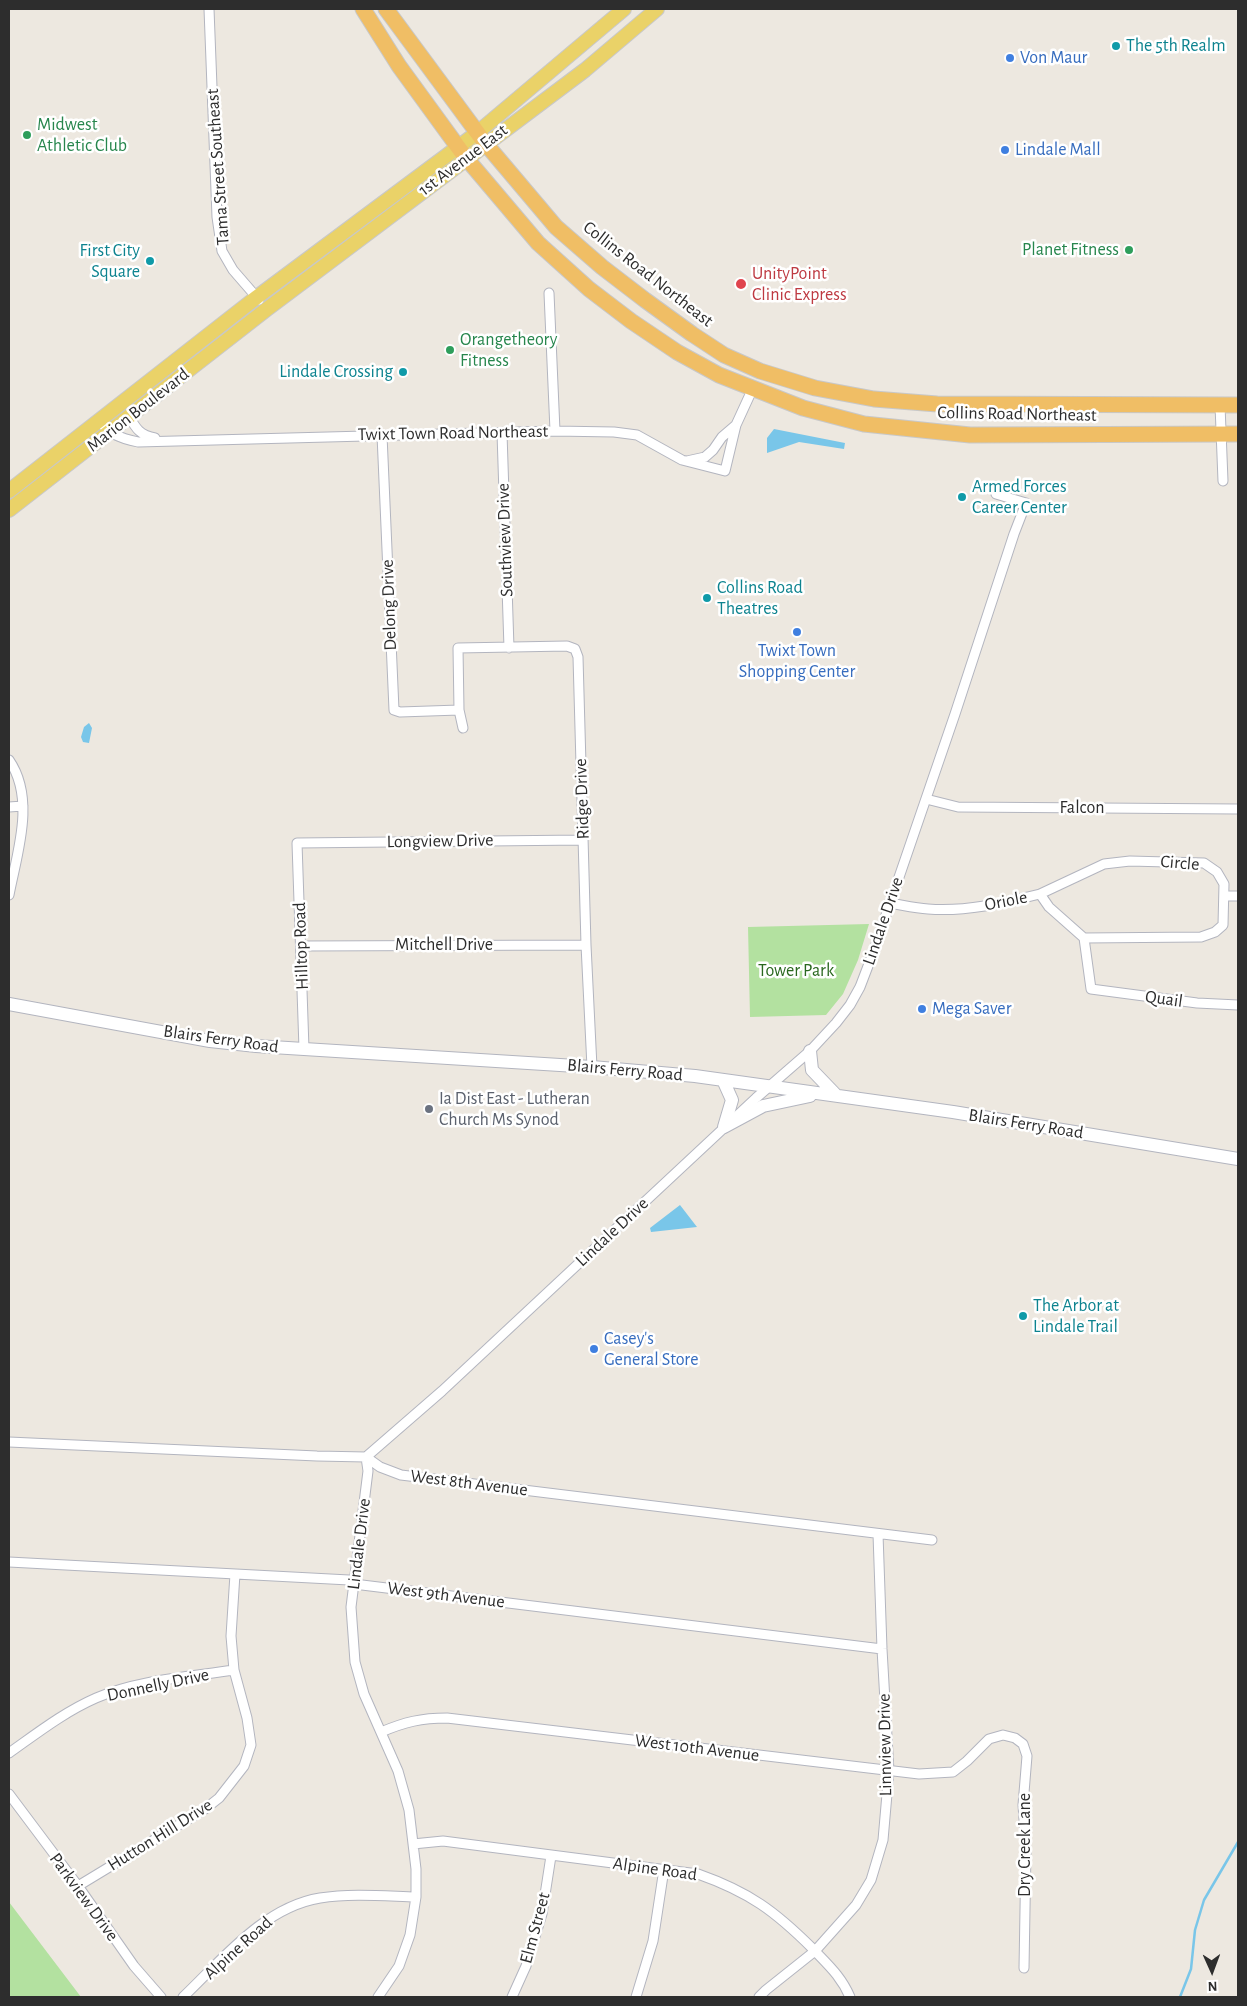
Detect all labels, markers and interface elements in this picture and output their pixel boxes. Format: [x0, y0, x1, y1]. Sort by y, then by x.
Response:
place label: The 5th Realm [1126, 35, 1226, 57]
marker: The 5th Realm [1110, 40, 1122, 52]
place label: Von Maur [1020, 47, 1087, 69]
marker: Von Maur [1004, 52, 1016, 64]
street label: Tama Street Southeast [202, 88, 234, 246]
place label: Midwest Athletic Club [37, 114, 127, 156]
street label: 1st Avenue East [414, 119, 512, 201]
marker: Midwest Athletic Club [21, 129, 33, 141]
place label: Lindale Mall [1015, 139, 1101, 161]
marker: Lindale Mall [999, 144, 1011, 156]
street label: Collins Road Northeast [579, 216, 717, 332]
place label: Planet Fitness [1022, 239, 1119, 261]
place label: First City Square [80, 240, 140, 282]
marker: Planet Fitness [1123, 244, 1135, 256]
marker: First City Square [144, 255, 156, 267]
place label: UnityPoint Clinic Express [752, 263, 847, 306]
marker: UnityPoint Clinic Express [734, 277, 748, 291]
place label: Orangetheory Fitness [460, 329, 557, 372]
marker: Orangetheory Fitness [444, 344, 456, 356]
place label: Lindale Crossing [279, 361, 393, 383]
street label: Marion Boulevard [82, 363, 194, 457]
marker: Lindale Crossing [397, 366, 409, 378]
street label: Collins Road Northeast [937, 402, 1097, 426]
street label: Twixt Town Road Northeast [358, 421, 548, 445]
place label: Armed Forces Career Center [972, 476, 1067, 518]
street label: Southview Drive [492, 483, 518, 597]
marker: Armed Forces Career Center [956, 491, 968, 503]
street label: Delong Drive [377, 559, 401, 651]
place label: Collins Road Theatres [717, 577, 803, 620]
marker: Collins Road Theatres [701, 592, 713, 604]
marker: Twixt Town Shopping Center [791, 626, 803, 638]
place label: Twixt Town Shopping Center [739, 640, 855, 682]
street label: Ridge Drive [570, 758, 594, 840]
street label: Falcon [1060, 797, 1104, 819]
street label: Longview Drive [386, 829, 494, 853]
street label: Circle [1160, 851, 1200, 875]
street label: Lindale Drive [858, 874, 908, 968]
street label: Oriole [983, 886, 1029, 916]
street label: Hilltop Road [289, 902, 313, 990]
street label: Mitchell Drive [395, 934, 493, 956]
park label: Tower Park [758, 960, 834, 982]
street label: Quail [1144, 986, 1184, 1012]
place label: Mega Saver [932, 998, 1011, 1020]
marker: Mega Saver [916, 1003, 928, 1015]
street label: Blairs Ferry Road [162, 1020, 280, 1058]
street label: Blairs Ferry Road [566, 1054, 684, 1086]
place label: Ia Dist East - Lutheran Church Ms Synod [439, 1088, 590, 1130]
marker: Ia Dist East - Lutheran Church Ms Synod [423, 1103, 435, 1115]
street label: Blairs Ferry Road [967, 1104, 1085, 1144]
street label: Lindale Drive [571, 1193, 653, 1271]
place label: The Arbor at Lindale Trail [1033, 1295, 1119, 1338]
marker: The Arbor at Lindale Trail [1017, 1310, 1029, 1322]
place label: Casey's General Store [604, 1328, 698, 1370]
marker: Casey's General Store [588, 1343, 600, 1355]
street label: West 8th Avenue [409, 1465, 529, 1501]
street label: Lindale Drive [343, 1497, 375, 1591]
street label: West 9th Avenue [386, 1577, 506, 1613]
street label: Donnelly Drive [105, 1664, 211, 1706]
street label: Linnview Drive [873, 1693, 897, 1797]
street label: West 10th Avenue [634, 1730, 760, 1766]
street label: Dry Creek Lane [1014, 1793, 1036, 1897]
street label: Hutton Hill Drive [104, 1794, 216, 1876]
street label: Parkview Drive [45, 1849, 123, 1945]
street label: Alpine Road [612, 1852, 698, 1886]
street label: Elm Street [515, 1890, 555, 1966]
street label: Alpine Road [199, 1912, 277, 1984]
north arrow [1187, 1946, 1237, 1996]
text: N [1207, 1979, 1218, 1993]

